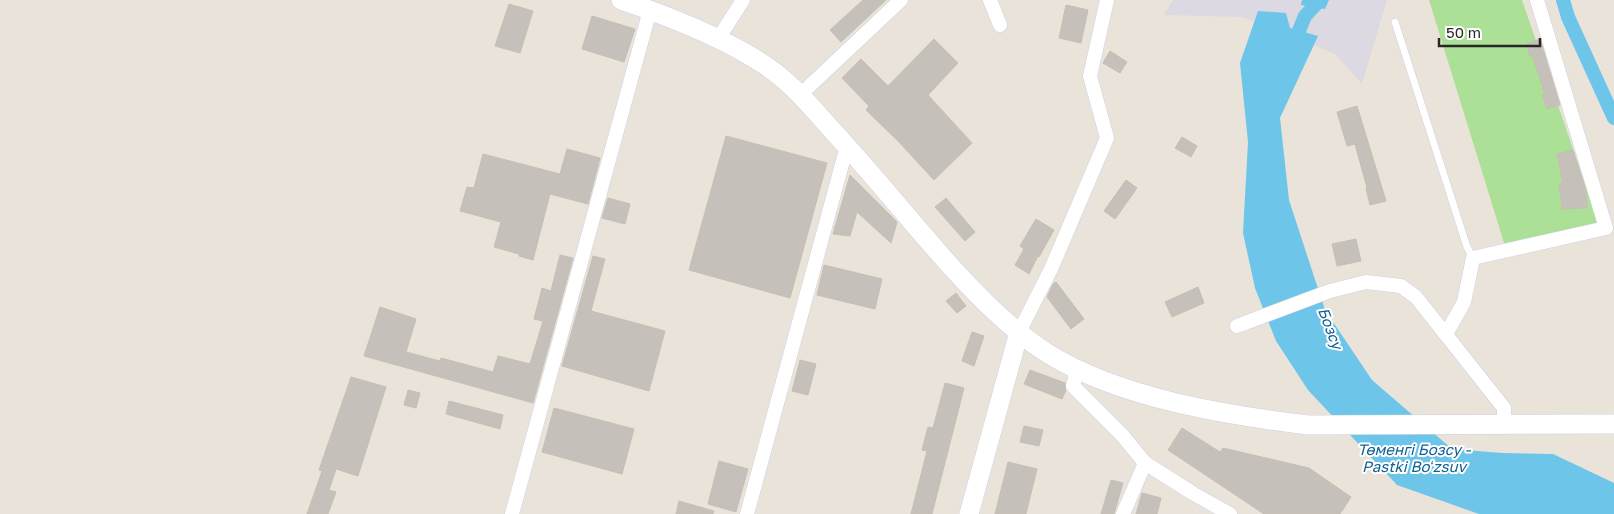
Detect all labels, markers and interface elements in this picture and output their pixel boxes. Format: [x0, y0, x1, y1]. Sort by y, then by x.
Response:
scale bar [1439, 15, 1540, 47]
text: 50 m [1446, 23, 1481, 41]
water label: Бозсу [1314, 305, 1348, 354]
water label: Төменгі Бозсу - Pastki Boʻzsuv [1358, 440, 1472, 475]

